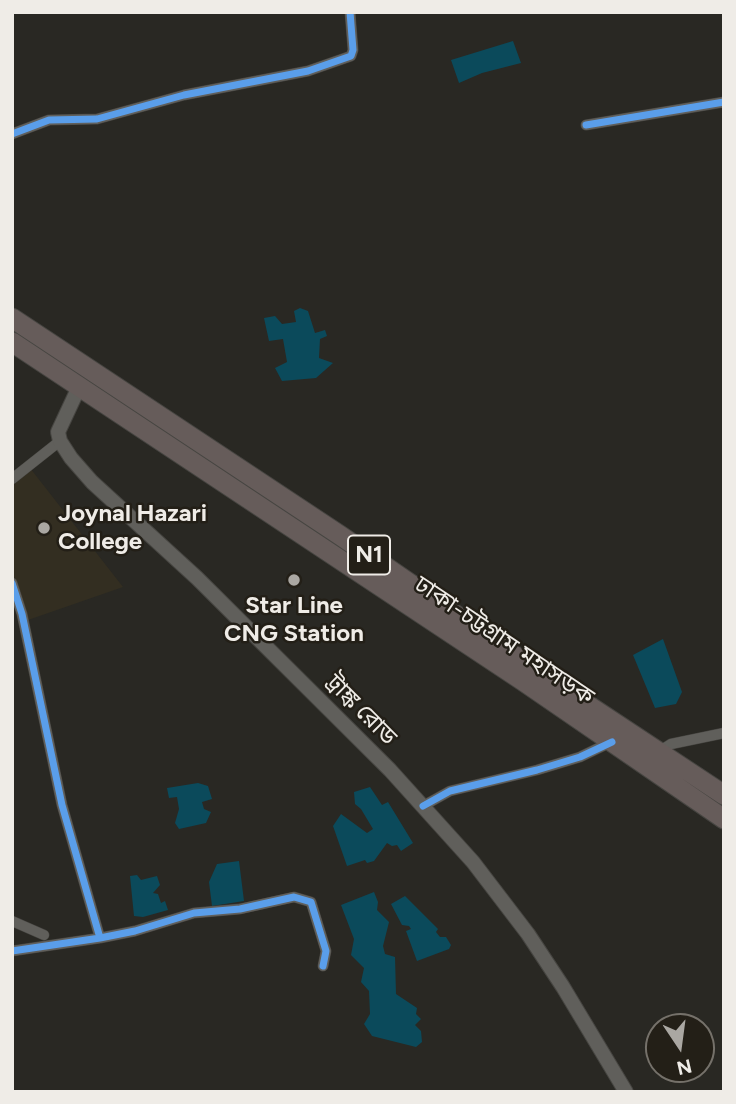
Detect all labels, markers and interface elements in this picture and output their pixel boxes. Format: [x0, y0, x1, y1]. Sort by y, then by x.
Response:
place label: Joynal Hazari College [58, 500, 207, 556]
marker: Joynal Hazari College [36, 520, 52, 536]
road number: N1 [348, 536, 390, 575]
street label: ঢাকা-চট্টগ্রাম মহাসড়ক [409, 570, 599, 712]
marker: Star Line CNG Station [286, 572, 302, 588]
place label: Star Line CNG Station [224, 592, 364, 648]
street label: ট্রাঙ্ক রোড [320, 669, 402, 751]
north arrow [645, 1013, 715, 1083]
text: N [675, 1054, 694, 1080]

